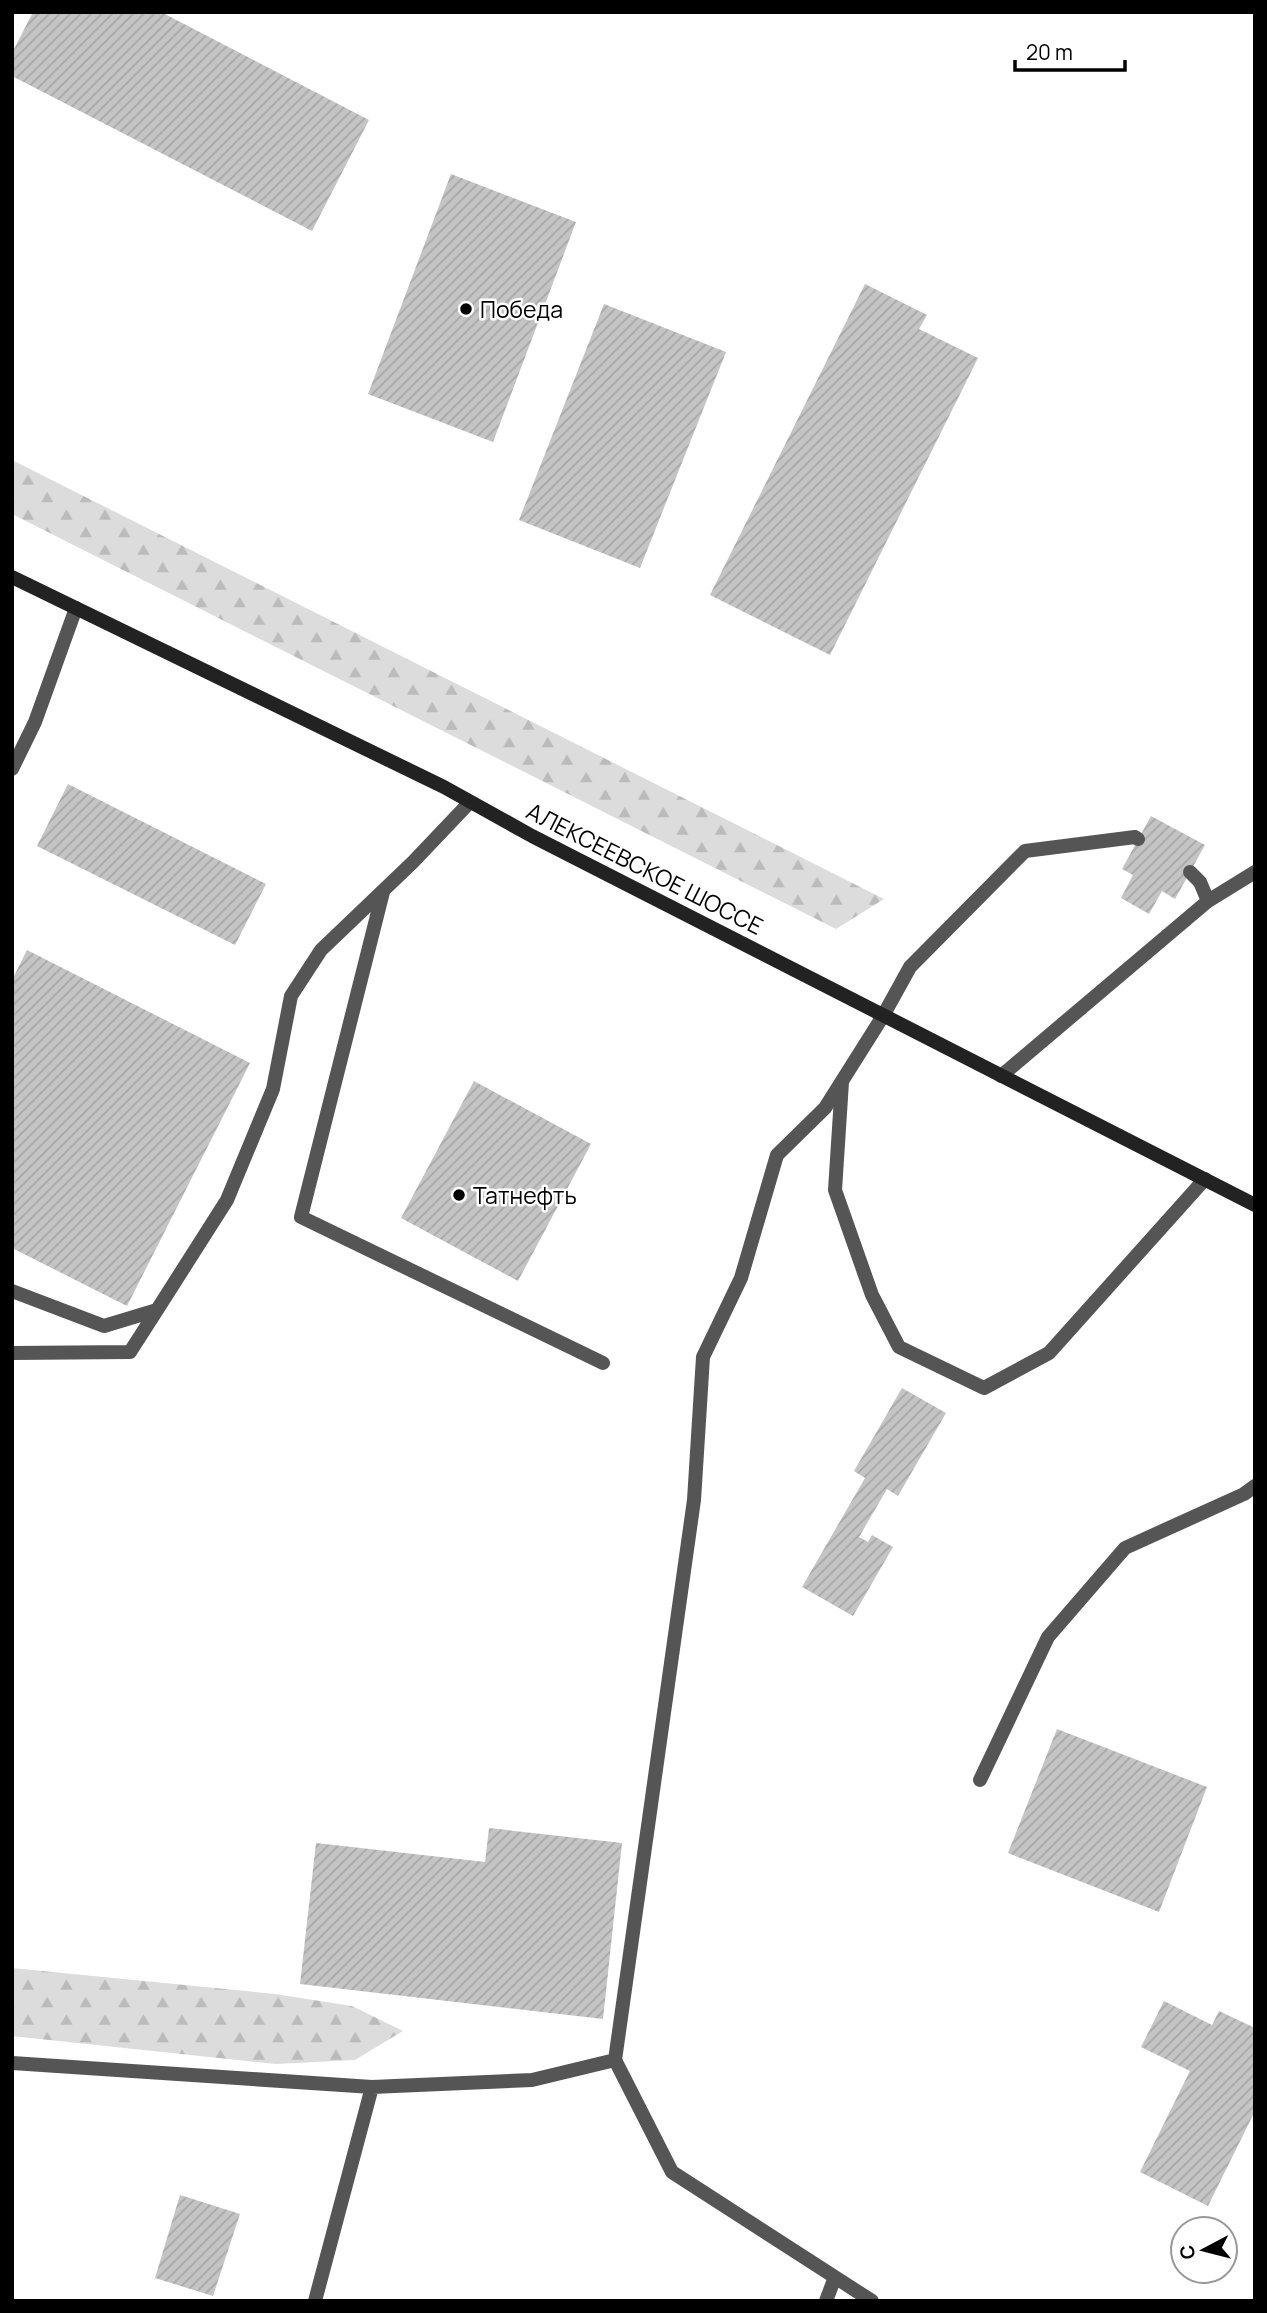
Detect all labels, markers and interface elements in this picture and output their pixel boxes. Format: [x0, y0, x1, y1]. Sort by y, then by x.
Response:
scale bar [1015, 28, 1125, 72]
text: 20 m [1026, 38, 1073, 66]
place label: Победа [480, 293, 563, 325]
marker: Победа [458, 301, 474, 317]
street label: АЛЕКСЕЕВСКОЕ ШОССЕ [521, 794, 769, 942]
place label: Татнефть [473, 1179, 577, 1211]
marker: Татнефть [451, 1187, 467, 1203]
north arrow [1169, 2215, 1239, 2285]
text: С [1173, 2244, 1201, 2261]

